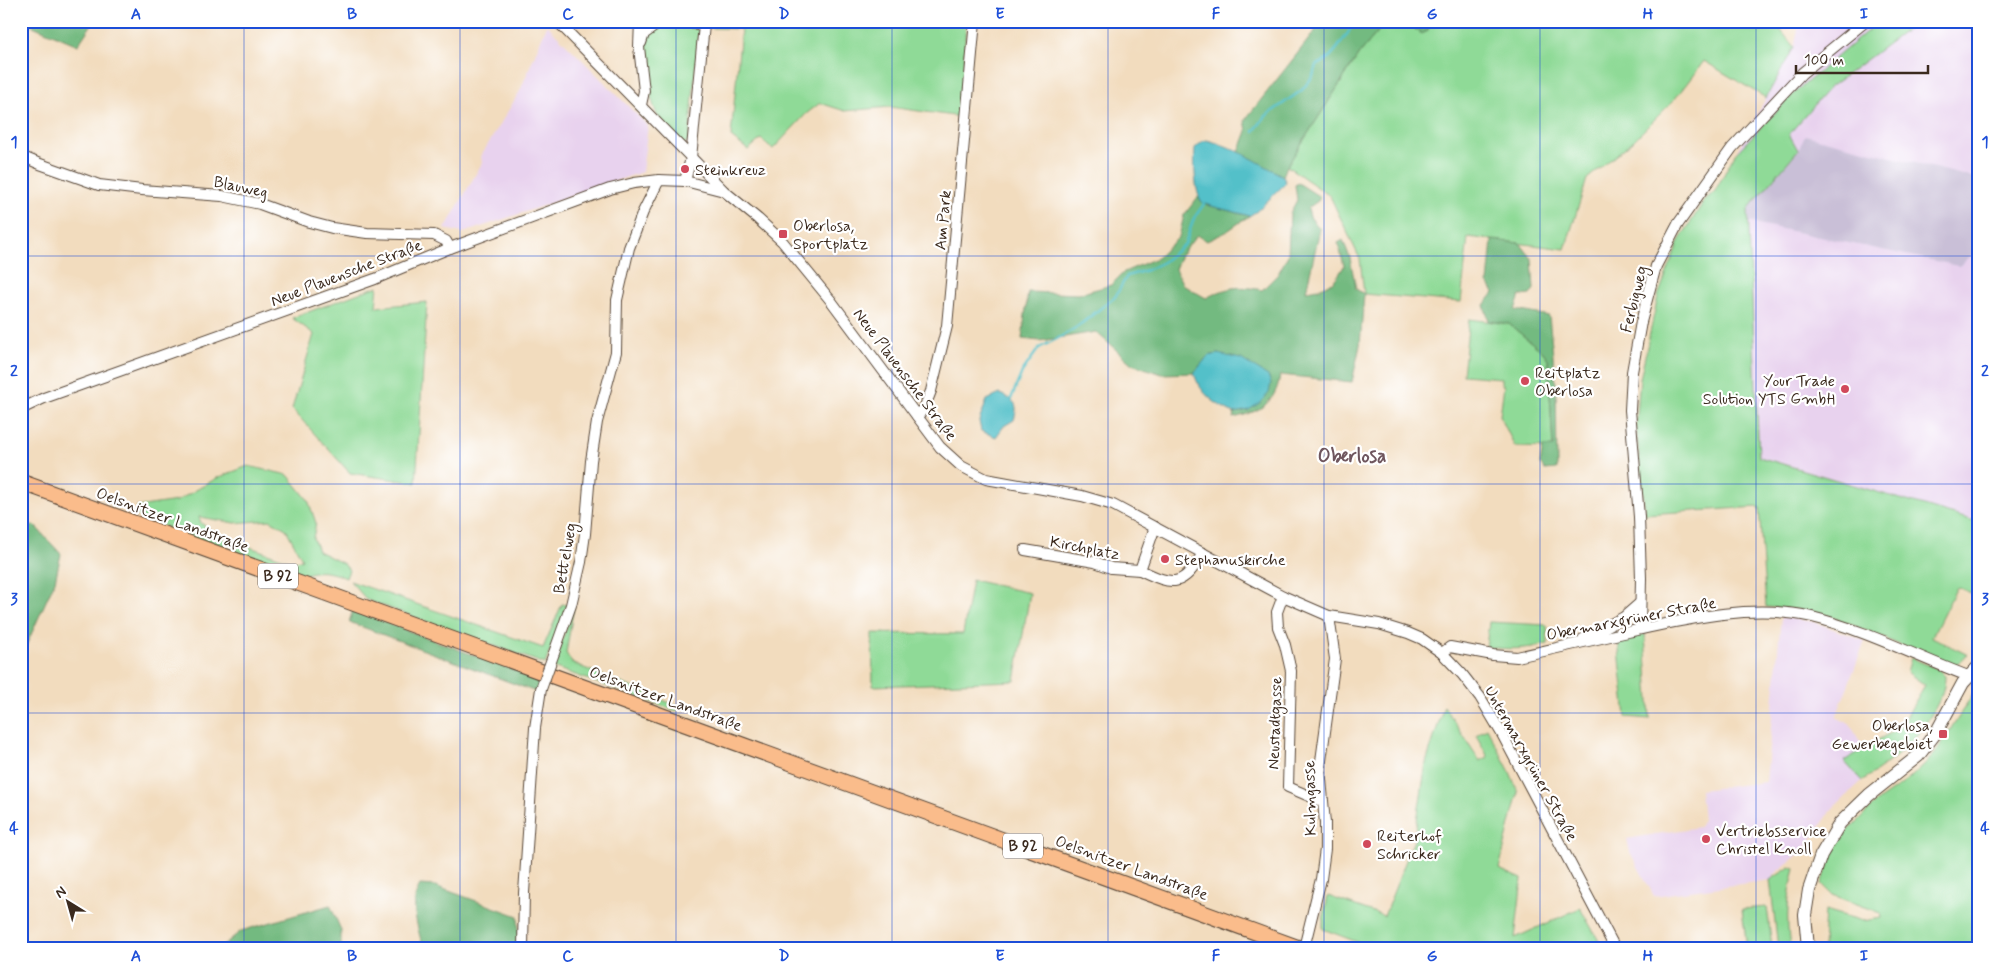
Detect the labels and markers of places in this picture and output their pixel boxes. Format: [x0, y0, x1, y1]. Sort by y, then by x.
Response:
place label: Steinkreuz [695, 160, 766, 181]
marker: Steinkreuz [679, 163, 691, 175]
place label: Oberlosa, Sportplatz [793, 216, 869, 255]
marker: Oberlosa, Sportplatz [777, 228, 789, 240]
place label: Reitplatz Oberlosa [1535, 363, 1601, 402]
place label: Your Trade Solution YTS GmbH [1703, 371, 1835, 410]
marker: Reitplatz Oberlosa [1519, 375, 1531, 387]
marker: Your Trade Solution YTS GmbH [1839, 383, 1851, 395]
place label: Stephanuskirche [1175, 550, 1286, 571]
marker: Stephanuskirche [1159, 553, 1171, 565]
place label: Oberlosa, Gewerbegebiet [1832, 716, 1933, 755]
marker: Oberlosa, Gewerbegebiet [1937, 728, 1949, 740]
place label: Vertriebsservice Christel Knoll [1716, 821, 1827, 860]
place label: Reiterhof Schricker [1377, 826, 1442, 865]
marker: Vertriebsservice Christel Knoll [1700, 833, 1712, 845]
marker: Reiterhof Schricker [1361, 838, 1373, 850]

